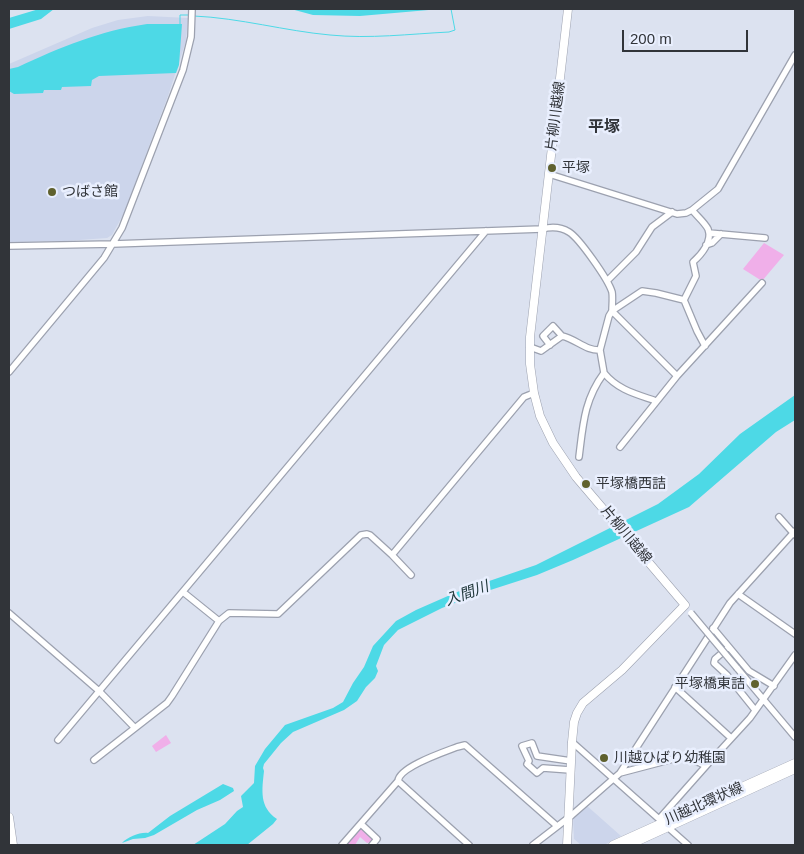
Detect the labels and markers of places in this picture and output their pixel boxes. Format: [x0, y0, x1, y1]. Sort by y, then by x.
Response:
place label: 平塚 [562, 160, 590, 176]
marker: 平塚 [546, 162, 558, 174]
place label: つばさ館 [62, 184, 118, 200]
marker: つばさ館 [46, 186, 58, 198]
place label: 平塚橋西詰 [596, 476, 666, 492]
marker: 平塚橋西詰 [580, 478, 592, 490]
place label: 平塚橋東詰 [675, 676, 745, 692]
marker: 平塚橋東詰 [749, 678, 761, 690]
place label: 川越ひばり幼稚園 [614, 750, 726, 766]
marker: 川越ひばり幼稚園 [598, 752, 610, 764]

